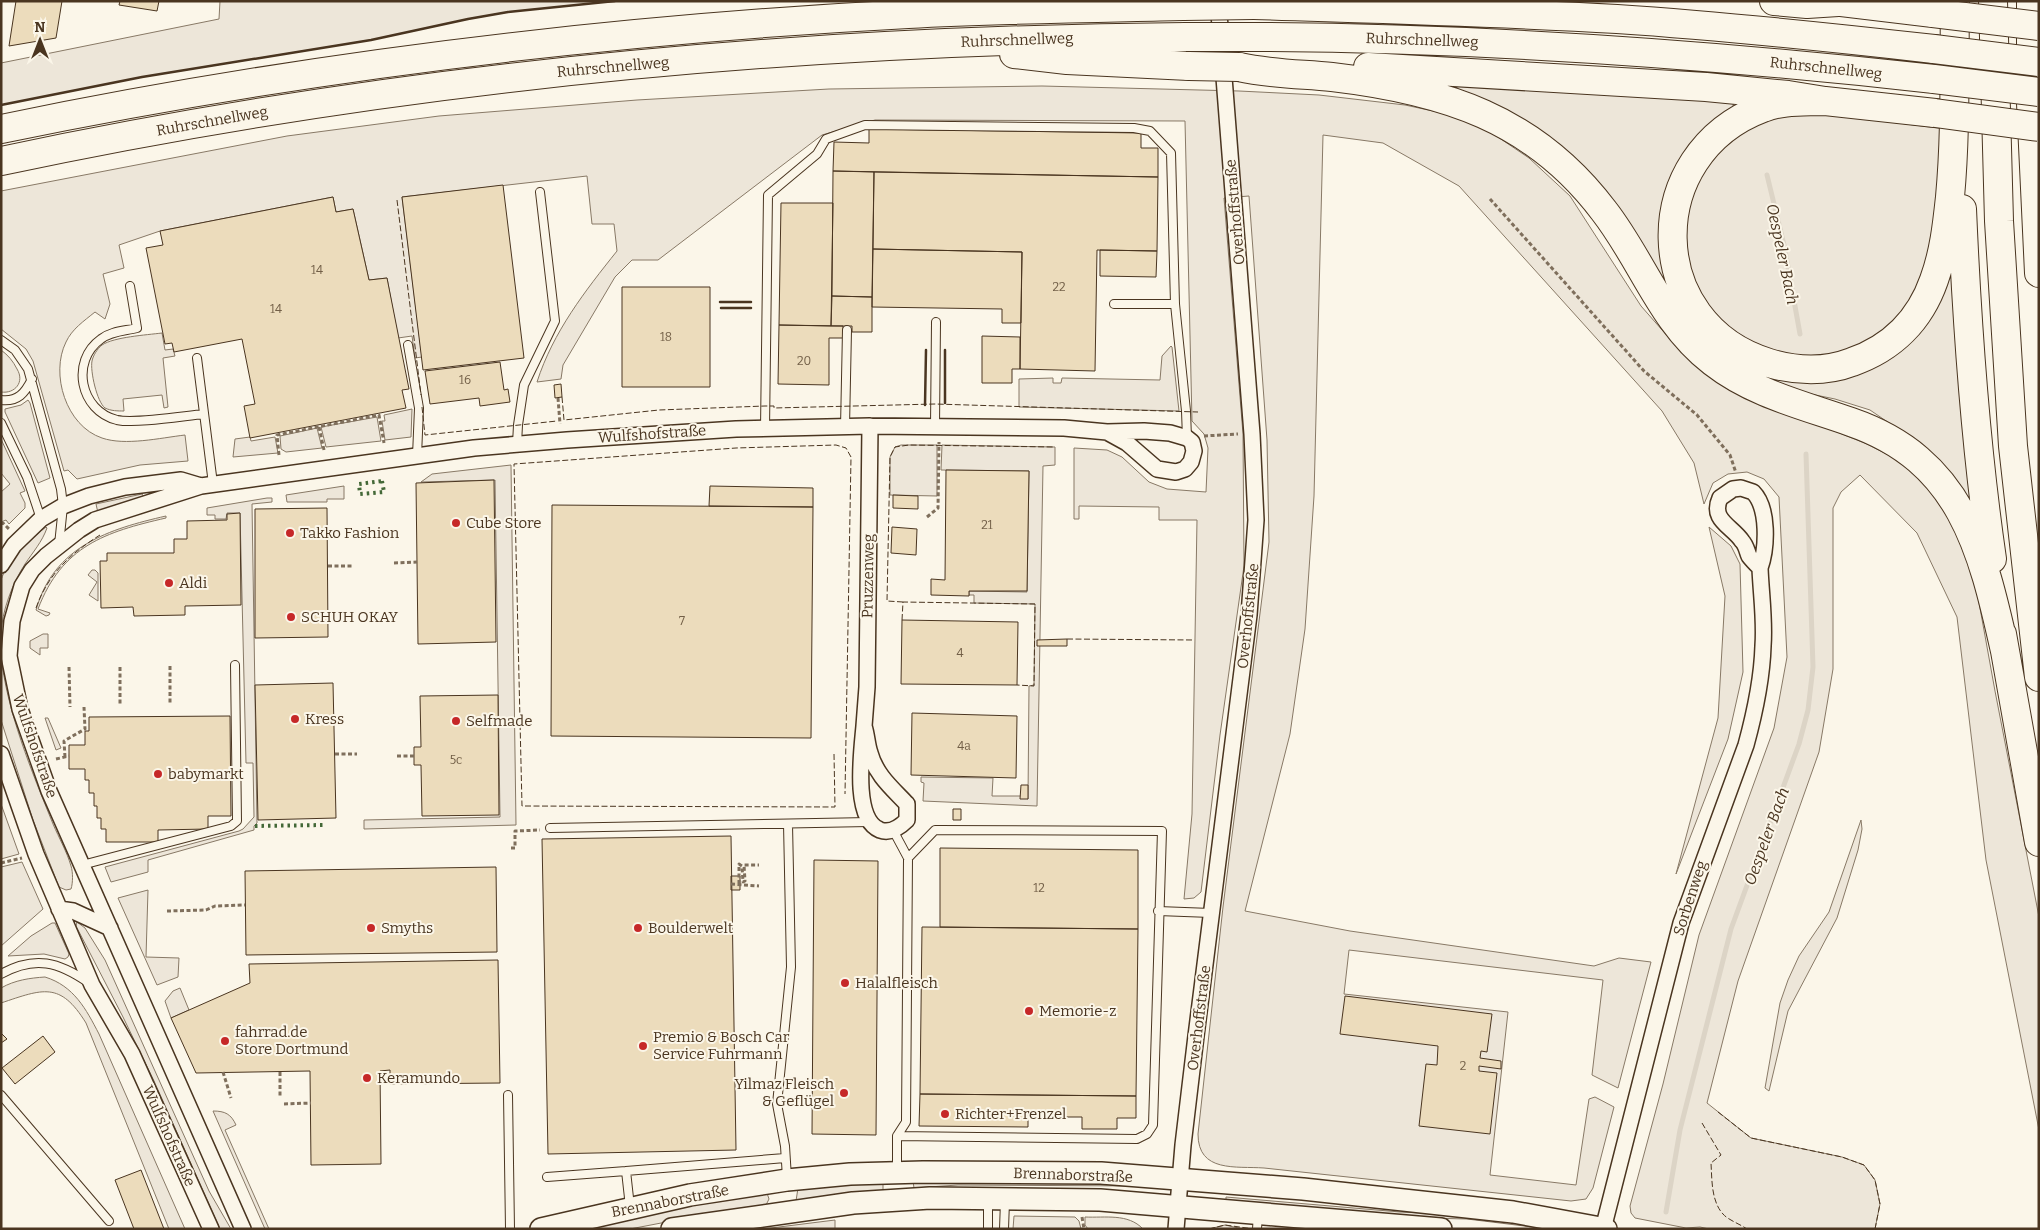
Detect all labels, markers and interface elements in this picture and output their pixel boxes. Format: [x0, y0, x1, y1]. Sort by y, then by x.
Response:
north arrow [15, 15, 65, 65]
text: N [35, 19, 46, 36]
street label: Ruhrschnellweg [960, 29, 1074, 51]
street label: Ruhrschnellweg [1365, 29, 1479, 51]
street label: Ruhrschnellweg [556, 53, 670, 81]
street label: Ruhrschnellweg [1769, 53, 1883, 83]
street label: Ruhrschnellweg [155, 102, 269, 140]
street label: Overhoffstraße [1221, 158, 1249, 266]
water label: Oespeler Bach [1763, 202, 1802, 306]
house number: 14 [311, 263, 323, 277]
house number: 22 [1052, 280, 1066, 294]
house number: 14 [270, 302, 282, 316]
house number: 18 [660, 330, 672, 344]
house number: 20 [797, 354, 811, 368]
house number: 16 [459, 373, 471, 387]
street label: Wulfshofstraße [597, 421, 707, 447]
place label: Cube Store [466, 514, 542, 532]
marker: Cube Store [450, 517, 462, 529]
house number: 21 [981, 518, 993, 532]
place label: Takko Fashion [300, 524, 400, 542]
marker: Takko Fashion [284, 527, 296, 539]
street label: Pruzzenweg [858, 534, 878, 618]
street label: Overhoffstraße [1234, 562, 1262, 670]
place label: Aldi [179, 574, 208, 592]
marker: Aldi [163, 577, 175, 589]
place label: SCHUH OKAY [301, 608, 399, 626]
marker: SCHUH OKAY [285, 611, 297, 623]
house number: 7 [679, 614, 685, 628]
house number: 4 [956, 646, 964, 660]
street label: Wulfshofstraße [9, 692, 61, 800]
place label: Kress [305, 710, 344, 728]
place label: Selfmade [466, 712, 532, 730]
marker: Kress [289, 713, 301, 725]
marker: Selfmade [450, 715, 462, 727]
house number: 4a [957, 739, 971, 753]
house number: 5c [450, 753, 462, 767]
place label: babymarkt [168, 765, 244, 783]
marker: babymarkt [152, 768, 164, 780]
water label: Oespeler Bach [1740, 785, 1793, 888]
street label: Sorbenweg [1669, 858, 1711, 938]
house number: 12 [1033, 881, 1045, 895]
place label: Smyths [381, 919, 433, 937]
place label: Boulderwelt [648, 919, 734, 937]
marker: Smyths [365, 922, 377, 934]
marker: Boulderwelt [632, 922, 644, 934]
street label: Overhoffstraße [1184, 964, 1214, 1072]
place label: Halalfleisch [855, 974, 938, 992]
marker: Halalfleisch [839, 977, 851, 989]
place label: Memorie-z [1039, 1002, 1116, 1020]
marker: Memorie-z [1023, 1005, 1035, 1017]
place label: fahrrad.de Store Dortmund [235, 1023, 349, 1058]
place label: Premio & Bosch Car Service Fuhrmann [653, 1028, 790, 1063]
marker: fahrrad.de Store Dortmund [219, 1035, 231, 1047]
marker: Premio & Bosch Car Service Fuhrmann [637, 1040, 649, 1052]
house number: 2 [1460, 1059, 1466, 1073]
place label: Keramundo [377, 1069, 460, 1087]
marker: Keramundo [361, 1072, 373, 1084]
place label: Yilmaz Fleisch & Geflügel [735, 1075, 835, 1110]
street label: Wulfshofstraße [139, 1083, 199, 1189]
marker: Yilmaz Fleisch & Geflügel [838, 1087, 850, 1099]
place label: Richter+Frenzel [955, 1105, 1066, 1123]
marker: Richter+Frenzel [939, 1108, 951, 1120]
street label: Brennaborstraße [1013, 1164, 1133, 1186]
street label: Brennaborstraße [610, 1181, 730, 1221]

